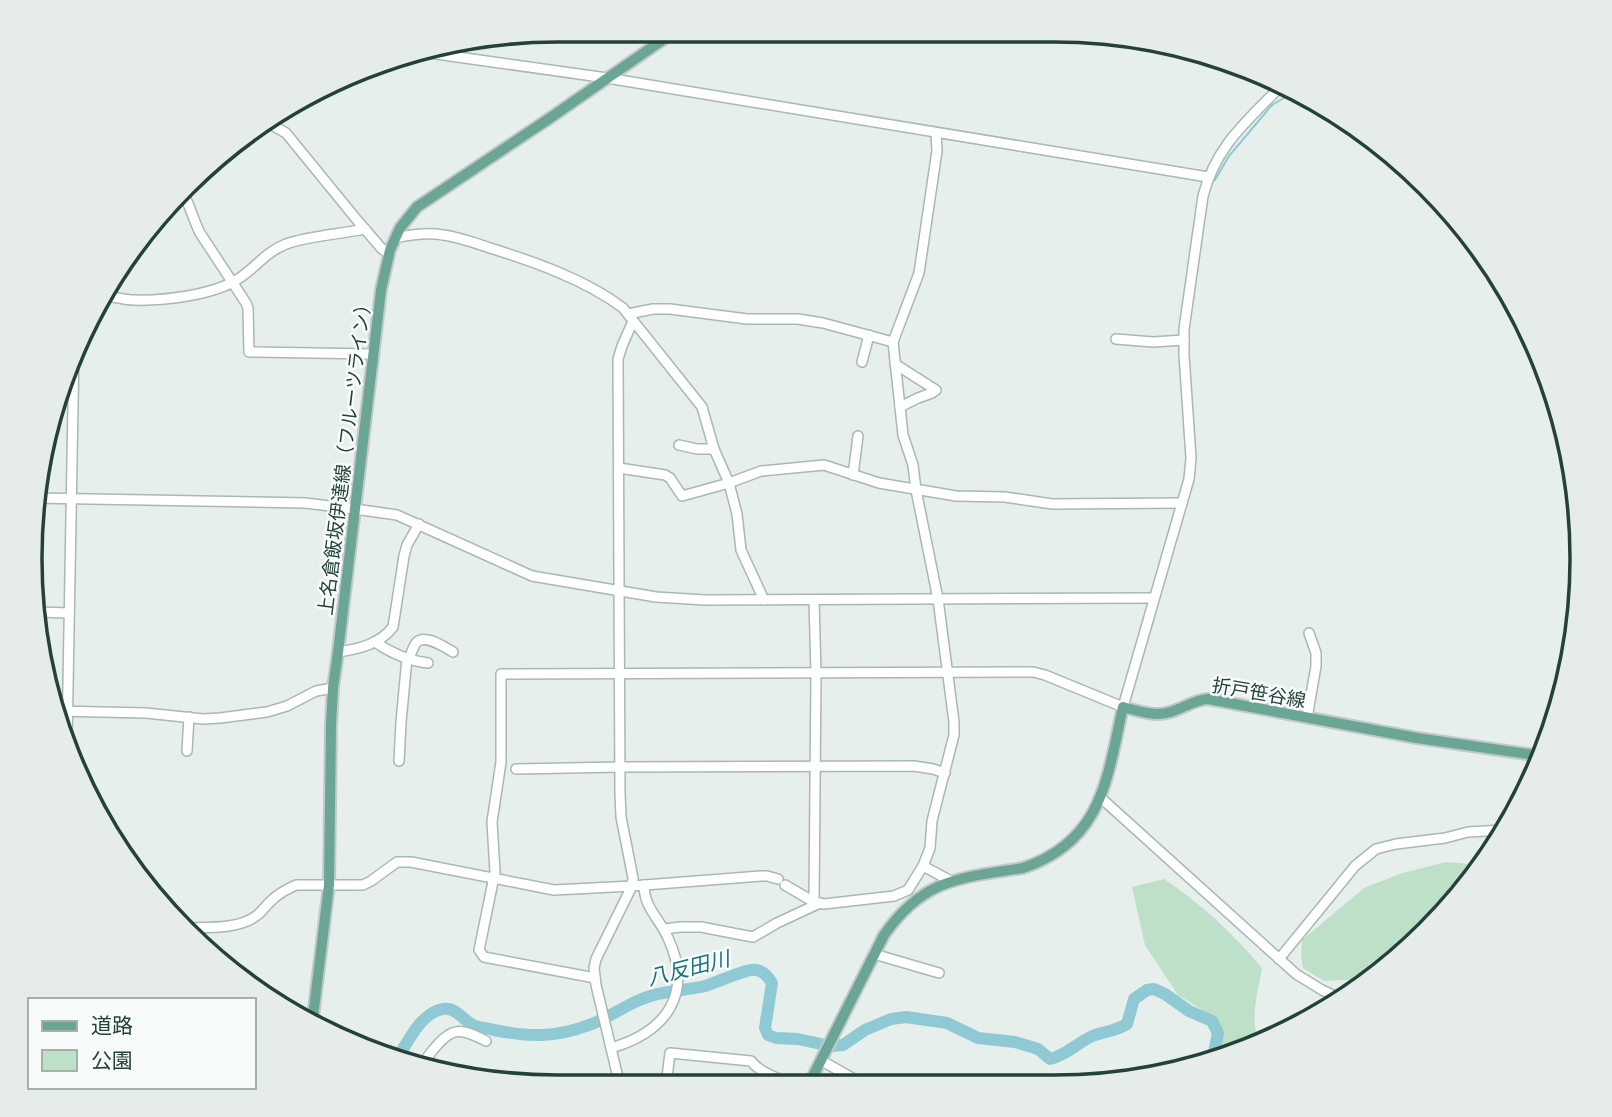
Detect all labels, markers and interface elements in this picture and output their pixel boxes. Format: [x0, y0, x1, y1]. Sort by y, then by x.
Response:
street label: 上名倉飯坂伊達線（フルーツライン） [313, 293, 375, 617]
street label: 折戸笹谷線 [1210, 672, 1308, 712]
water label: 八反田川 [644, 944, 734, 989]
legend [28, 998, 256, 1089]
text: 道路 [91, 1012, 133, 1037]
text: 公園 [91, 1047, 133, 1072]

